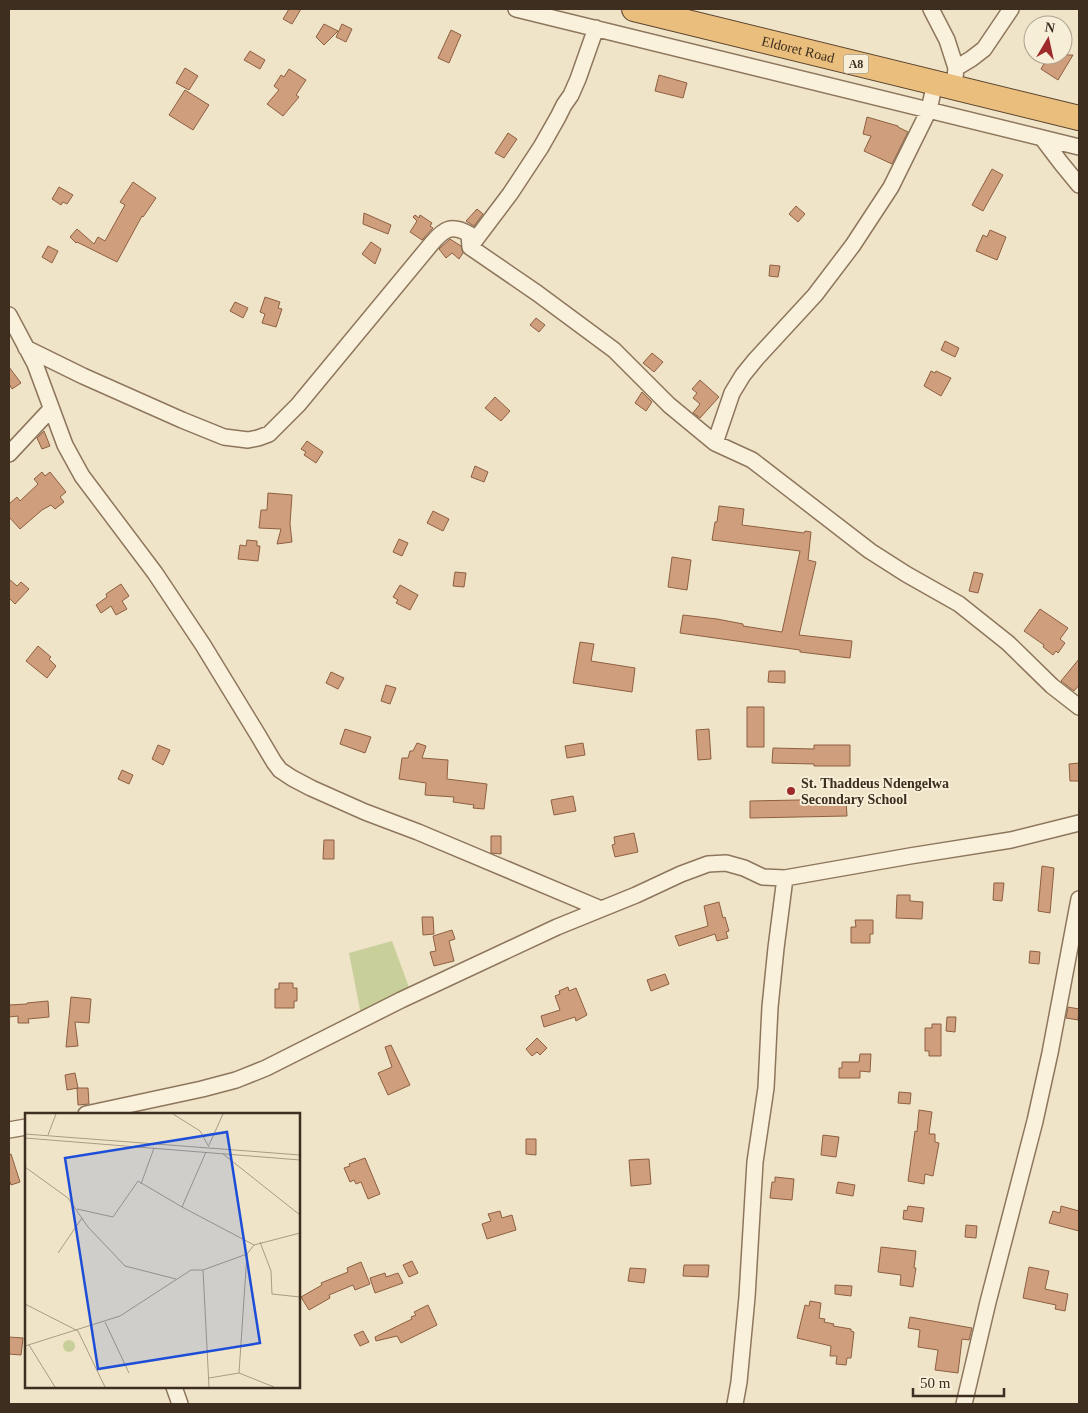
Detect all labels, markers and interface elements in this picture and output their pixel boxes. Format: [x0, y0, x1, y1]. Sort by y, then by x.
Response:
north arrow [1023, 15, 1073, 65]
text: N [1044, 19, 1056, 36]
street label: Eldoret Road [760, 33, 836, 65]
road number: A8 [844, 54, 868, 74]
place label: St. Thaddeus Ndengelwa Secondary School [801, 776, 949, 807]
marker: St. Thaddeus Ndengelwa Secondary School [785, 785, 797, 797]
inset map [25, 1113, 300, 1388]
scale bar [913, 1366, 1004, 1398]
text: 50 m [920, 1375, 951, 1391]

